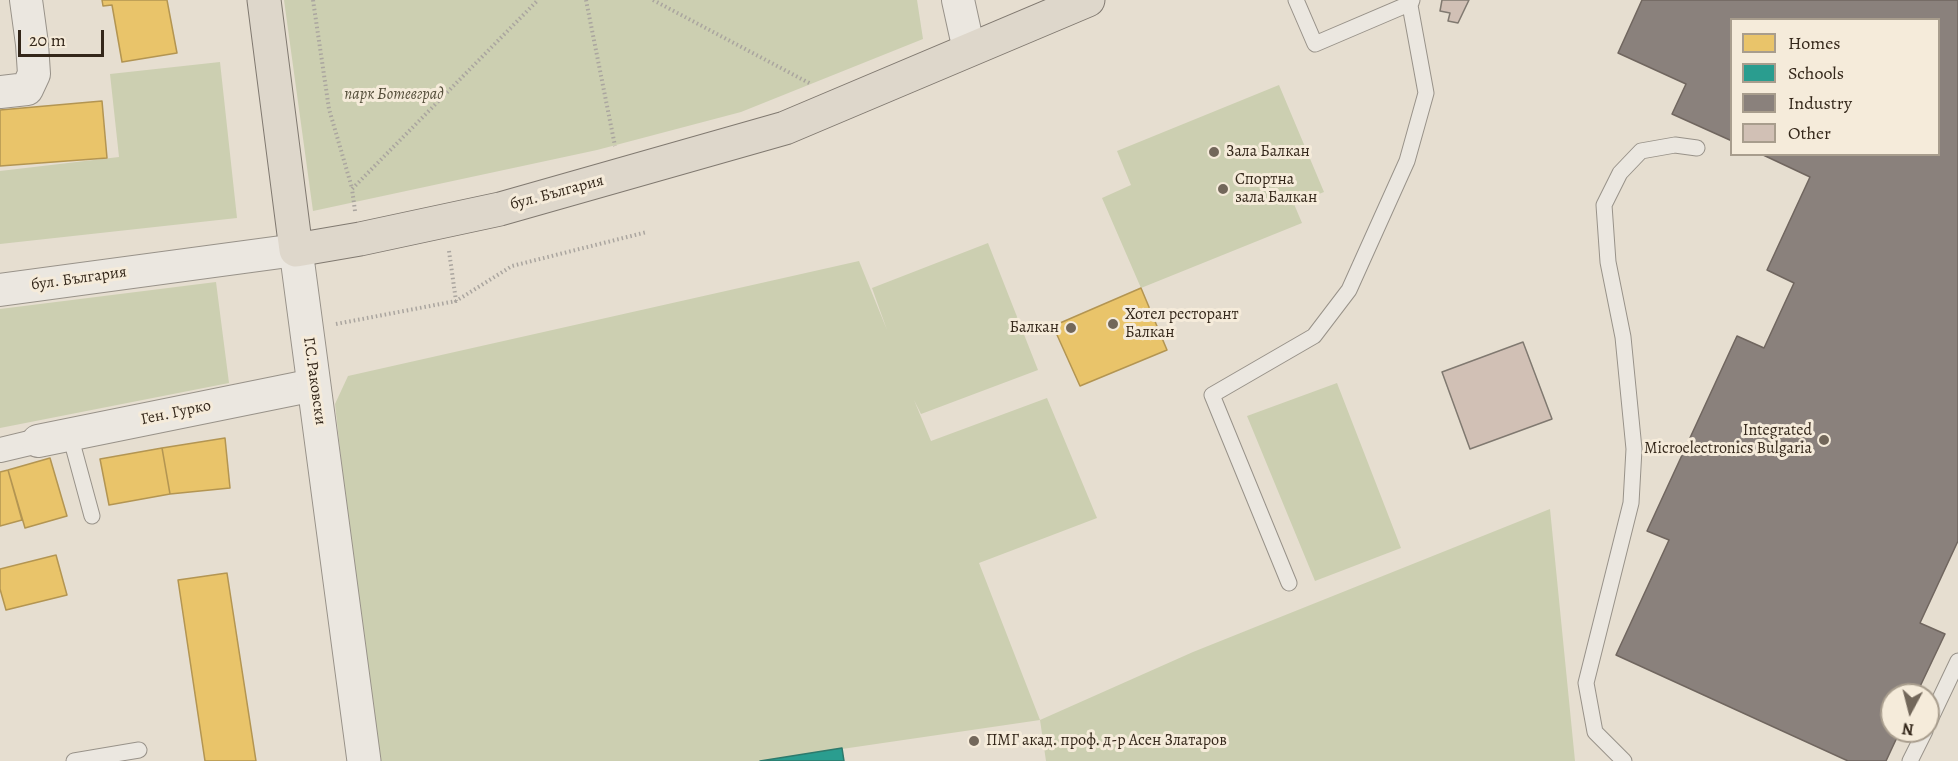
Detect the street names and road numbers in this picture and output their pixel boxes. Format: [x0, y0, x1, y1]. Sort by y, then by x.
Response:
street label: бул. България [508, 171, 606, 215]
street label: бул. България [30, 263, 128, 295]
street label: Г.С.Раковски [298, 336, 330, 426]
street label: Ген. Гурко [139, 396, 213, 430]

